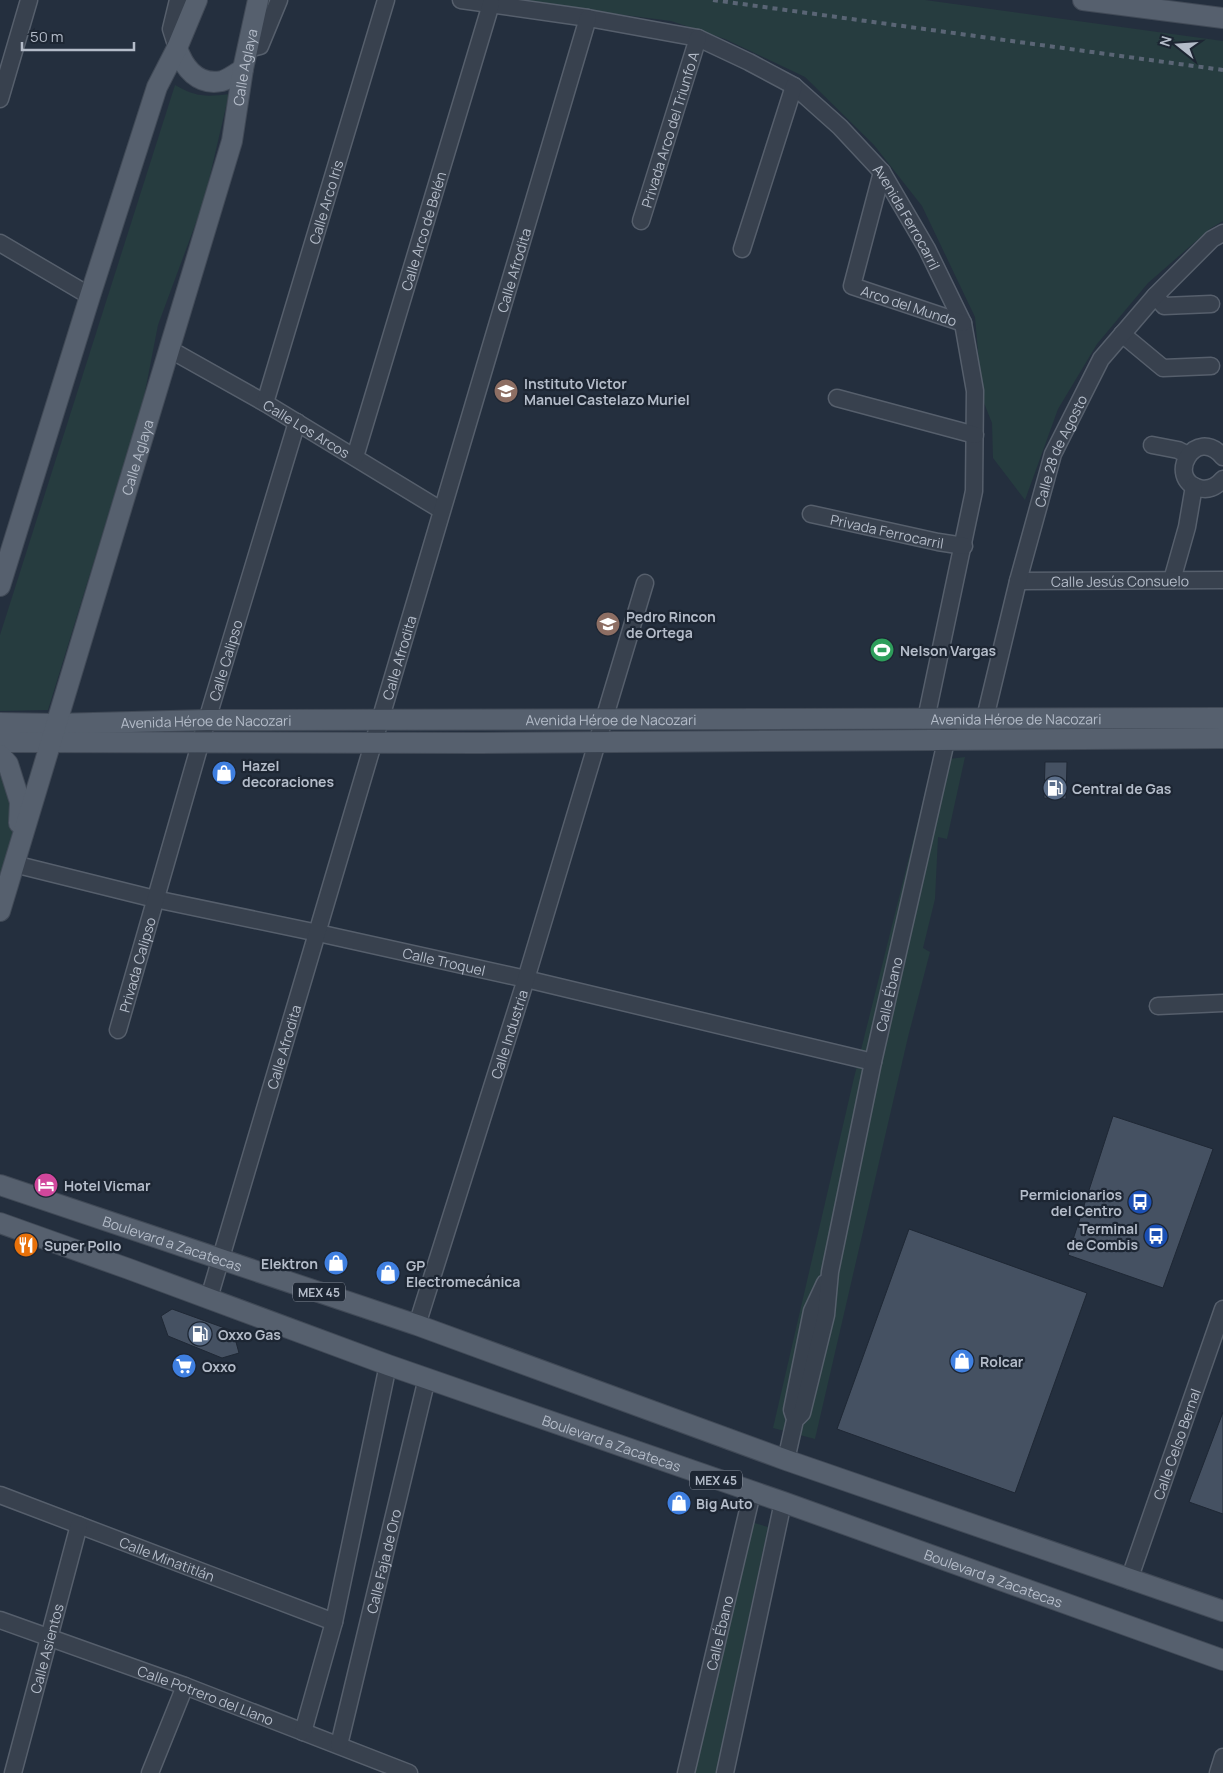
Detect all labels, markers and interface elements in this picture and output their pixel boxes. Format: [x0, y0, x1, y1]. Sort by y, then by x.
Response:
scale bar [22, 20, 135, 52]
north arrow [1153, 20, 1203, 70]
text: 50 m [30, 26, 64, 47]
street label: Calle Aglaya [228, 27, 261, 107]
text: N [1155, 33, 1176, 49]
street label: Privada Arco del Triunfo A [636, 49, 703, 210]
street label: Calle Arco Iris [304, 158, 347, 246]
street label: Avenida Ferrocarril [869, 160, 945, 273]
street label: Calle Arco de Belén [396, 169, 450, 293]
street label: Calle Afrodita [492, 226, 535, 315]
street label: Arco del Mundo [859, 280, 959, 330]
place label: Instituto Victor Manuel Castelazo Muriel [524, 374, 690, 409]
school or university icon: Instituto Victor Manuel Castelazo Muriel [493, 378, 519, 404]
street label: Calle 28 de Agosto [1029, 391, 1091, 509]
street label: Calle Los Arcos [260, 395, 353, 462]
street label: Calle Aglaya [116, 417, 157, 497]
street label: Privada Ferrocarril [829, 509, 945, 552]
street label: Calle Jesús Consuelo [1051, 571, 1189, 590]
place label: Pedro Rincon de Ortega [626, 607, 716, 642]
school or university icon: Pedro Rincon de Ortega [595, 611, 621, 637]
street label: Calle Afrodita [377, 613, 420, 702]
street label: Calle Calipso [204, 617, 246, 703]
sports icon: Nelson Vargas [869, 637, 895, 663]
place label: Nelson Vargas [900, 641, 997, 660]
street label: Avenida Héroe de Nacozari [930, 709, 1101, 728]
street label: Avenida Héroe de Nacozari [120, 710, 291, 732]
street label: Avenida Héroe de Nacozari [525, 710, 696, 729]
place label: Hazel decoraciones [242, 756, 335, 791]
shop icon: Hazel decoraciones [211, 760, 237, 786]
fuel station icon: Central de Gas [1042, 775, 1068, 801]
place label: Central de Gas [1072, 779, 1172, 798]
street label: Privada Calipso [114, 915, 159, 1015]
street label: Calle Troquel [401, 943, 487, 979]
street label: Calle Ébano [871, 955, 906, 1033]
street label: Calle Industria [486, 987, 532, 1081]
street label: Calle Afrodita [262, 1002, 305, 1091]
hotel icon: Hotel Vicmar [33, 1172, 59, 1198]
place label: Hotel Vicmar [64, 1176, 151, 1195]
place label: Permicionarios del Centro [1020, 1185, 1122, 1220]
bus stop icon: Permicionarios del Centro [1127, 1189, 1153, 1215]
street label: Boulevard a Zacatecas [100, 1211, 245, 1275]
place label: Terminal de Combis [1066, 1219, 1138, 1254]
bus stop icon: Terminal de Combis [1143, 1223, 1169, 1249]
restaurant icon: Super Pollo [13, 1232, 39, 1258]
place label: Super Pollo [44, 1236, 122, 1255]
shop icon: Elektron [323, 1250, 349, 1276]
place label: Elektron [261, 1254, 318, 1273]
place label: GP Electromecánica [406, 1256, 520, 1291]
shop icon: GP Electromecánica [375, 1260, 401, 1286]
road number: MEX 45 [293, 1282, 345, 1301]
fuel station icon: Oxxo Gas [187, 1321, 213, 1347]
place label: Oxxo Gas [218, 1325, 281, 1344]
shop icon: Rolcar [949, 1348, 975, 1374]
place label: Rolcar [980, 1352, 1024, 1371]
supermarket icon: Oxxo [171, 1353, 197, 1379]
place label: Oxxo [202, 1357, 236, 1376]
street label: Calle Celso Bernal [1148, 1386, 1204, 1502]
street label: Boulevard a Zacatecas [540, 1410, 684, 1475]
road number: MEX 45 [690, 1470, 742, 1490]
shop icon: Big Auto [666, 1490, 692, 1516]
place label: Big Auto [696, 1494, 753, 1513]
street label: Calle Faja de Oro [361, 1507, 405, 1615]
street label: Calle Minatitlán [117, 1532, 218, 1585]
street label: Boulevard a Zacatecas [922, 1544, 1065, 1611]
street label: Calle Ébano [701, 1594, 737, 1672]
street label: Calle Asientos [25, 1601, 67, 1695]
street label: Calle Potrero del Llano [135, 1660, 277, 1729]

